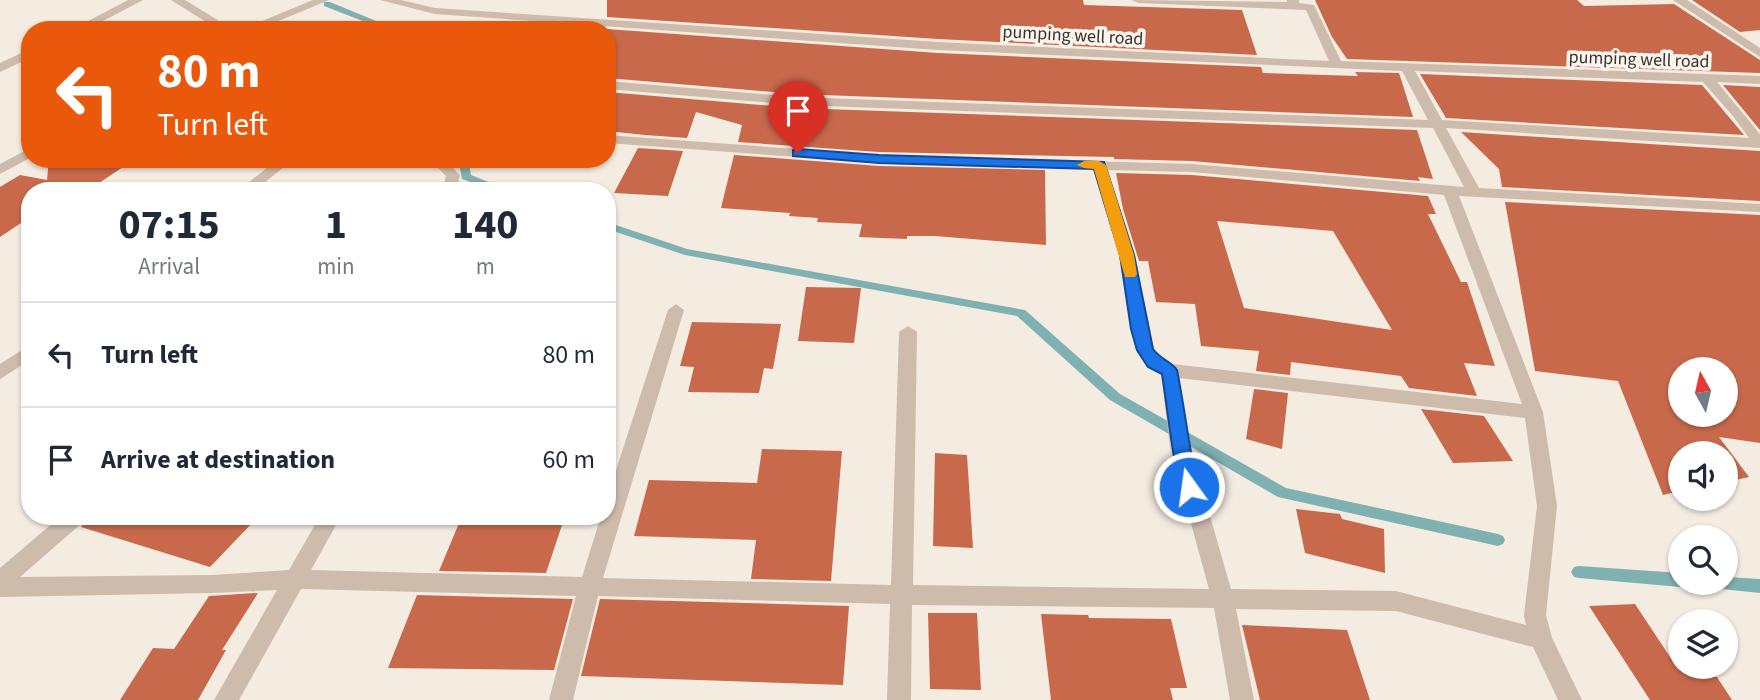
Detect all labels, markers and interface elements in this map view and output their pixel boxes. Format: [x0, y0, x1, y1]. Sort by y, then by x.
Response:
street label: pumping well road [1002, 19, 1144, 52]
text: 80 m [157, 37, 261, 107]
street label: pumping well road [1568, 45, 1710, 74]
icon: left [42, 49, 133, 140]
pin [768, 81, 828, 153]
icon: arrive [779, 92, 817, 130]
text: Turn left [157, 102, 268, 148]
text: 07:15 [118, 195, 220, 255]
text: 1 [325, 195, 347, 255]
text: 140 [452, 195, 519, 255]
text: Arrival [138, 250, 200, 283]
text: min [317, 250, 355, 283]
text: m [476, 250, 495, 283]
icon: left [42, 336, 80, 374]
text: Turn left [101, 336, 198, 373]
text: 80 m [542, 336, 595, 373]
north arrow [1668, 357, 1738, 427]
map controls [1668, 357, 1738, 679]
icon: arrive [42, 441, 80, 479]
text: Arrive at destination [101, 441, 335, 478]
text: 60 m [542, 441, 595, 478]
button: sound [1668, 441, 1738, 511]
position arrow [1152, 450, 1226, 524]
button: search [1668, 525, 1738, 595]
button: layers [1668, 609, 1738, 679]

